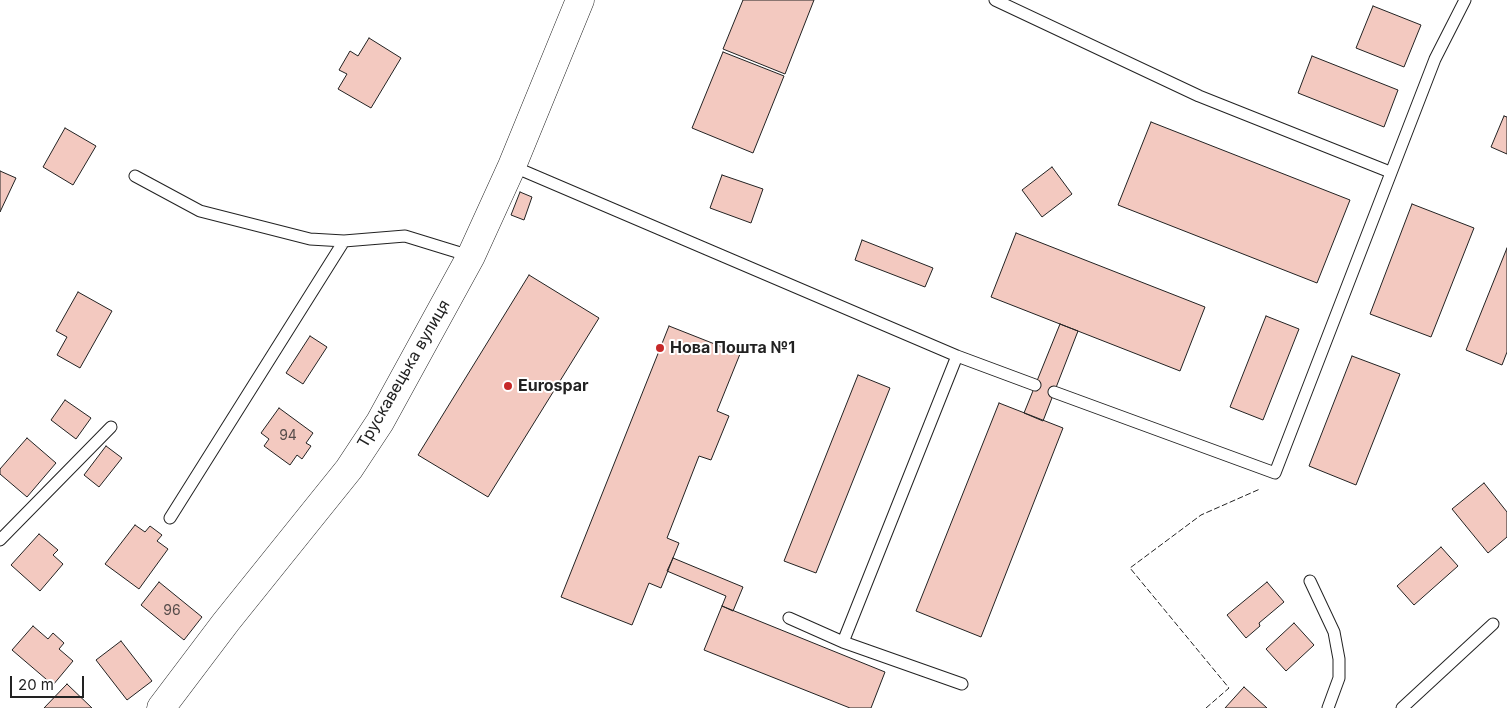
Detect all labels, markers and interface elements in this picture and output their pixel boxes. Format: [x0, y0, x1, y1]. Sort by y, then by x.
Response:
street label: Трускавецька вулиця [354, 297, 454, 451]
place label: Нова Пошта №1 [670, 338, 795, 358]
marker: Нова Пошта №1 [654, 342, 666, 354]
place label: Eurospar [518, 376, 589, 396]
marker: Eurospar [502, 380, 514, 392]
house number: 94 [279, 428, 297, 444]
house number: 96 [163, 603, 181, 619]
scale bar [12, 666, 86, 698]
text: 20 m [18, 675, 54, 694]

